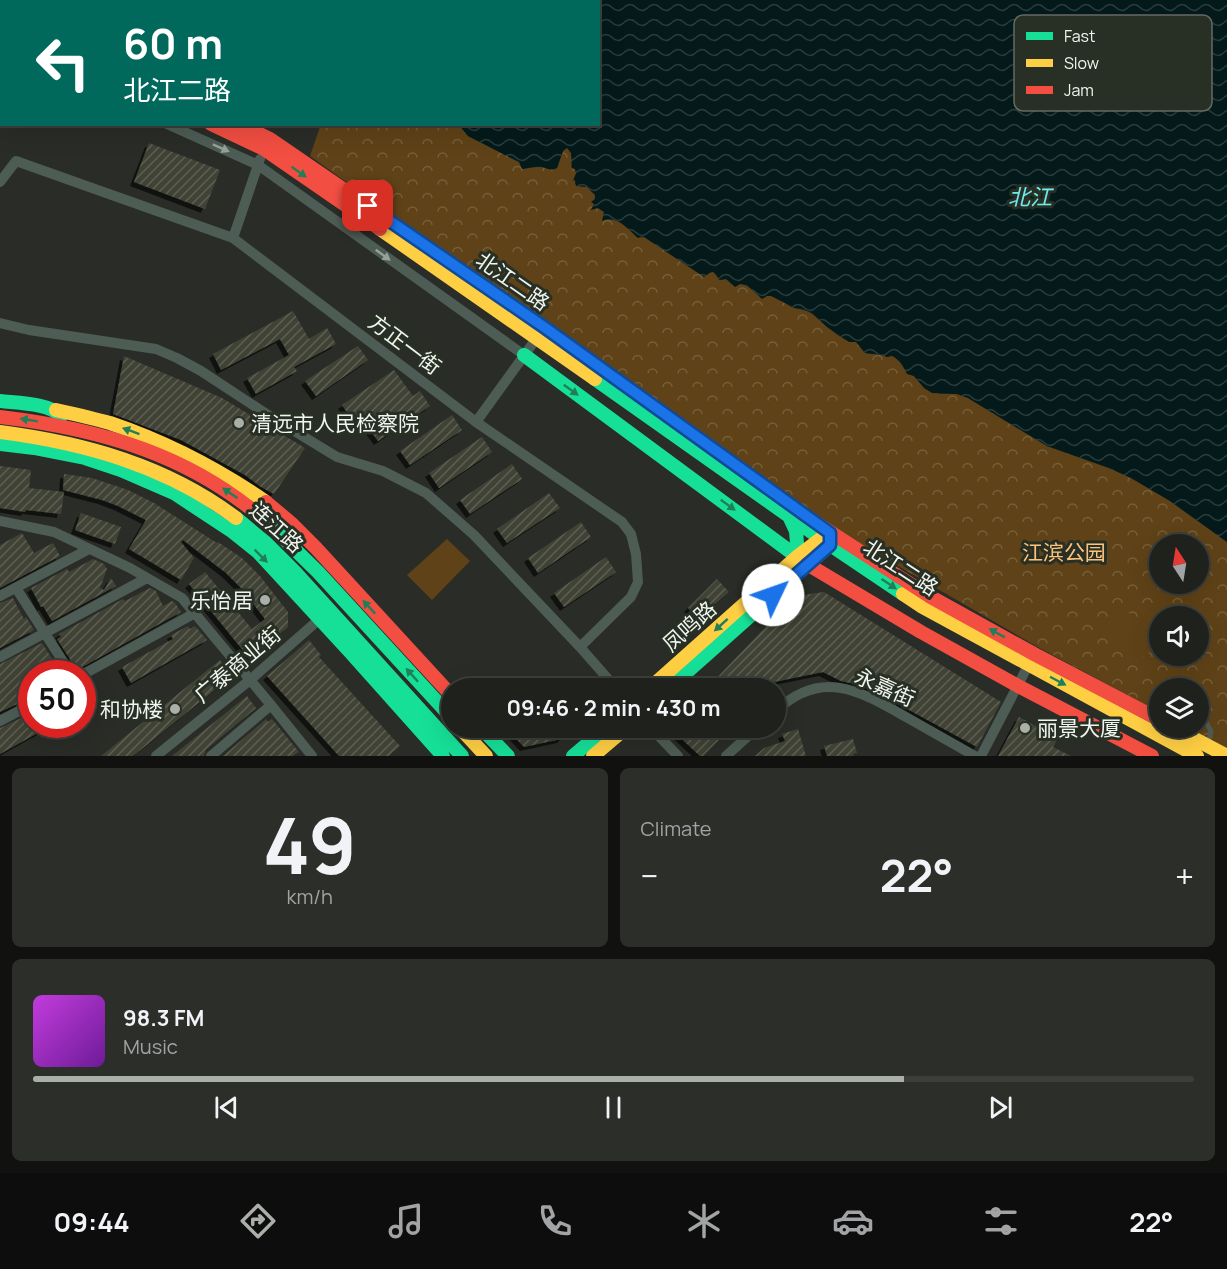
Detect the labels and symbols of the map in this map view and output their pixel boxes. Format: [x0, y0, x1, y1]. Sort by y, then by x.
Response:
legend [1014, 15, 1212, 111]
text: Fast [1064, 25, 1095, 47]
text: Slow [1064, 52, 1099, 74]
text: Jam [1064, 79, 1094, 101]
one-way arrow [212, 144, 229, 153]
one-way arrow [290, 166, 306, 178]
pin [342, 180, 393, 231]
water label: 北江 [1008, 182, 1054, 212]
street label: 北江二路 [471, 245, 555, 317]
one-way arrow [375, 249, 391, 261]
street label: 方正一街 [363, 308, 447, 380]
one-way arrow [563, 384, 579, 396]
place label: 清远市人民检察院 [251, 409, 419, 437]
one-way arrow [19, 416, 38, 425]
marker: 清远市人民检察院 [232, 416, 246, 430]
one-way arrow [122, 426, 140, 435]
one-way arrow [222, 488, 238, 499]
street label: 连江路 [244, 496, 310, 558]
one-way arrow [720, 499, 736, 511]
street label: 北江二路 [858, 532, 944, 602]
north arrow [1149, 534, 1209, 594]
park label: 江滨公园 [1022, 538, 1106, 566]
one-way arrow [253, 548, 267, 562]
position arrow [741, 563, 805, 627]
one-way arrow [881, 578, 897, 589]
place label: 乐怡居 [190, 586, 253, 614]
marker: 乐怡居 [258, 593, 272, 607]
street label: 凤鸣路 [656, 595, 722, 657]
one-way arrow [362, 599, 376, 614]
one-way arrow [714, 618, 729, 632]
street label: 广泰商业街 [188, 620, 286, 708]
one-way arrow [988, 628, 1005, 638]
speed limit sign: 50 [18, 660, 96, 738]
street label: 永嘉街 [851, 661, 919, 713]
one-way arrow [405, 668, 419, 683]
one-way arrow [1050, 676, 1067, 686]
place label: 和协楼 [100, 695, 163, 723]
marker: 和协楼 [168, 702, 182, 716]
place label: 丽景大厦 [1037, 714, 1121, 742]
marker: 丽景大厦 [1018, 721, 1032, 735]

